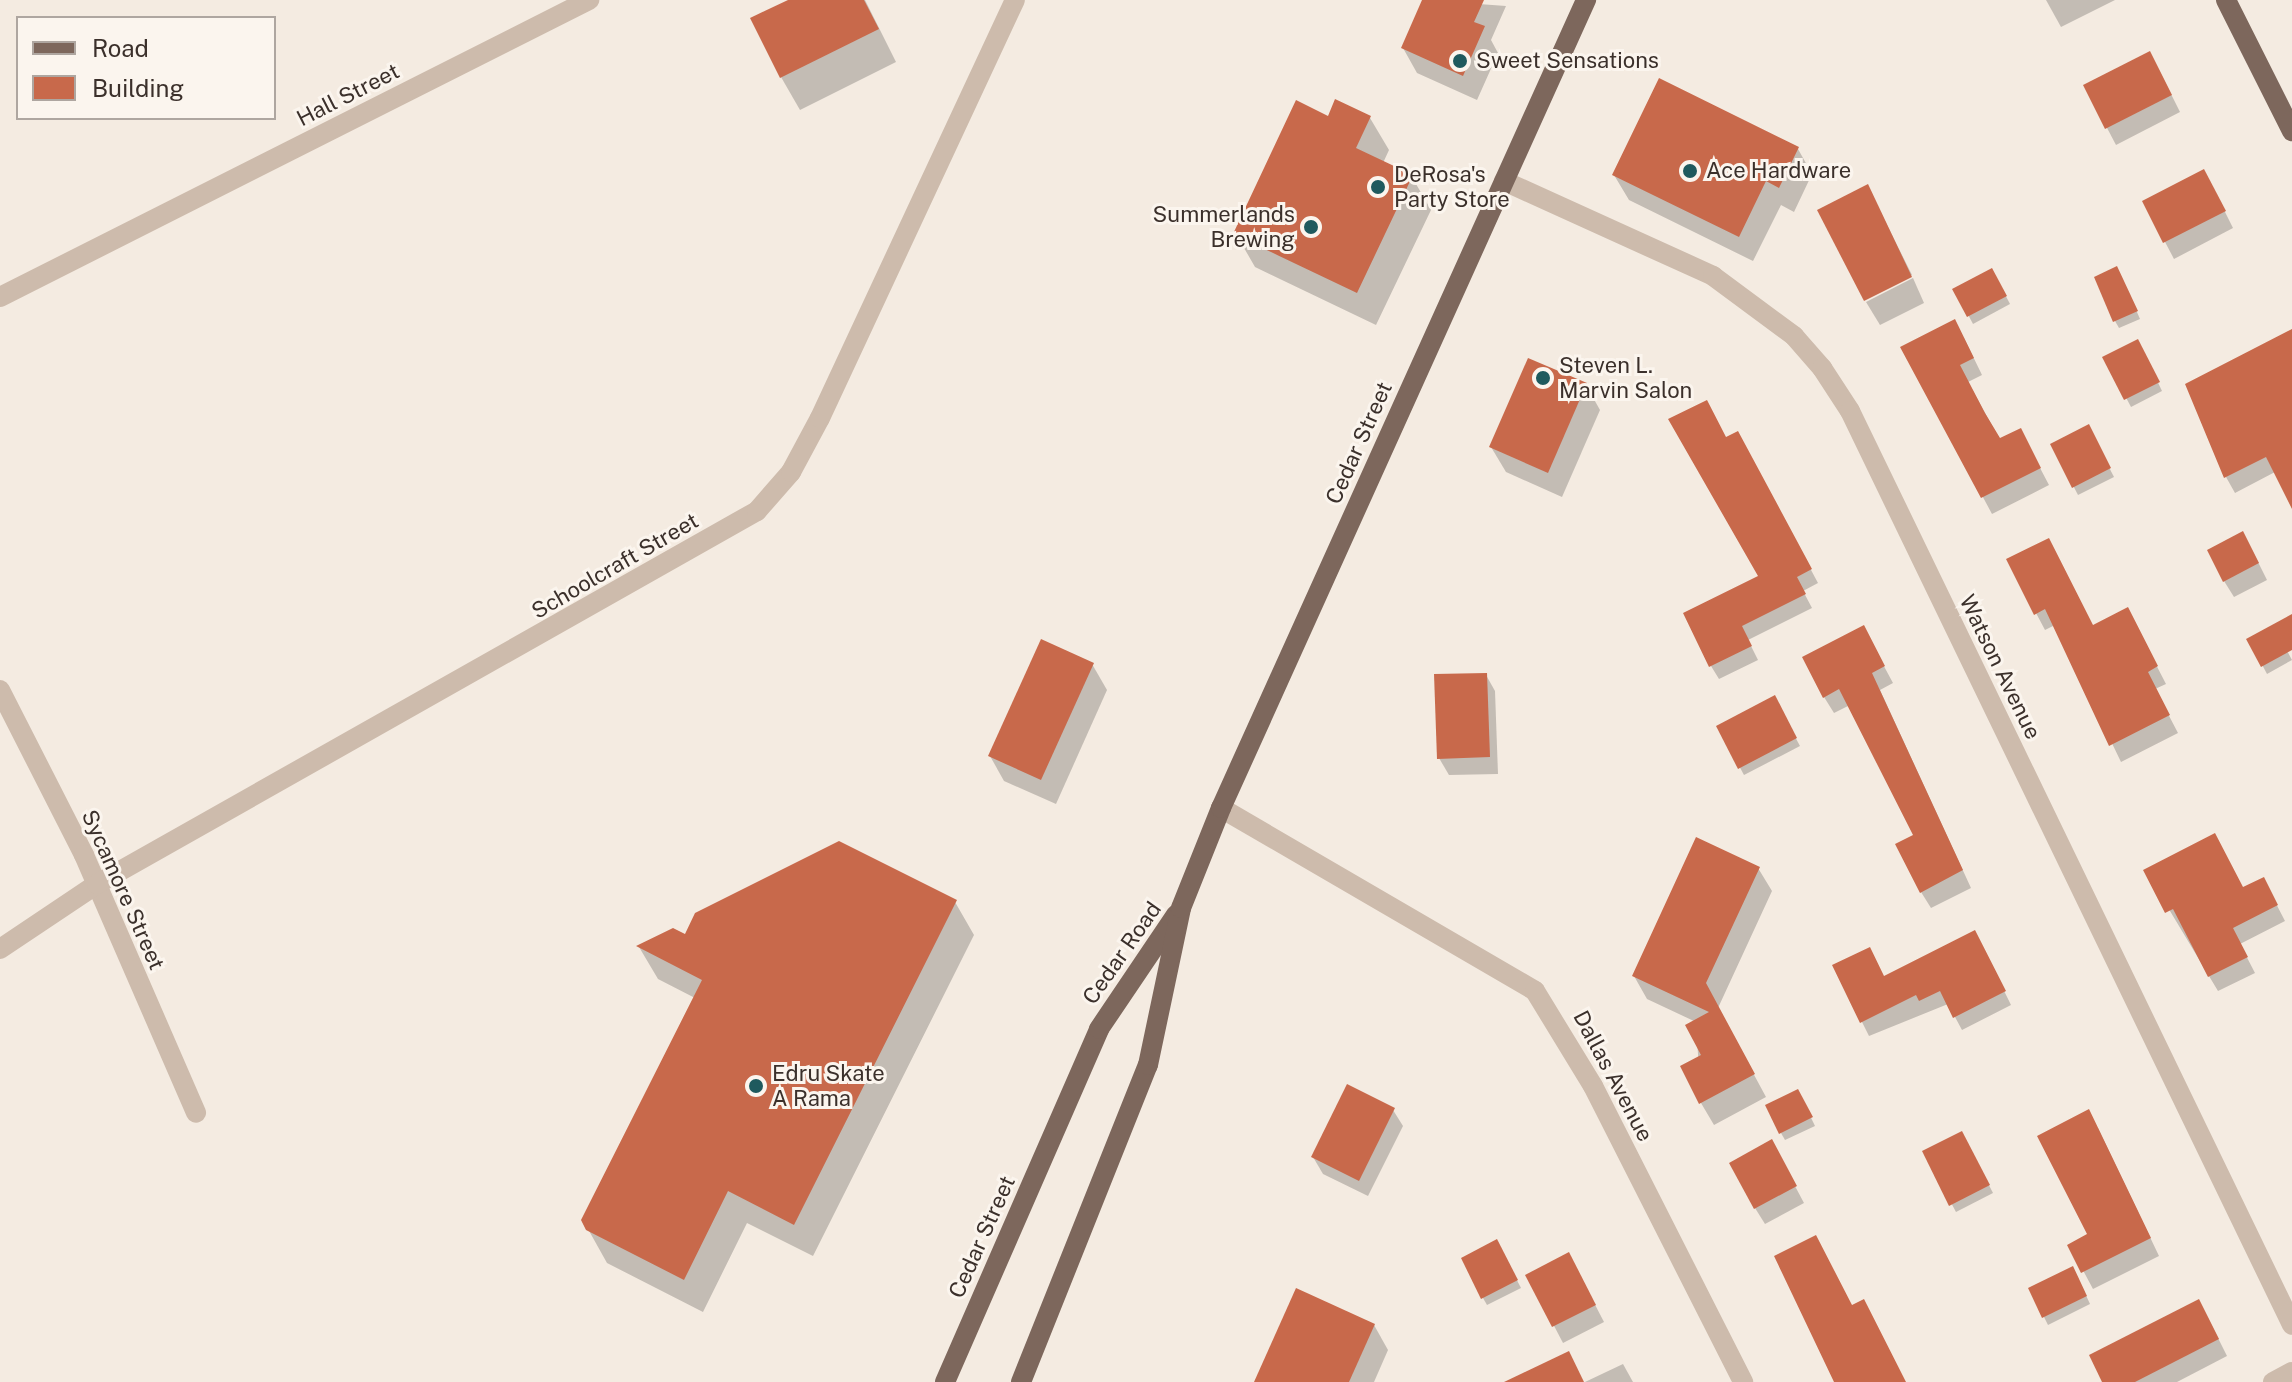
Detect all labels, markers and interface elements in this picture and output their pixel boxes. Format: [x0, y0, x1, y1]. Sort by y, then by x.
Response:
legend [16, 16, 276, 120]
text: Road [92, 34, 149, 62]
place label: Sweet Sensations [1476, 48, 1659, 74]
marker: Sweet Sensations [1451, 52, 1469, 70]
street label: Hall Street [292, 58, 404, 132]
text: Building [92, 74, 184, 102]
place label: Ace Hardware [1706, 158, 1851, 184]
place label: DeRosa's Party Store [1394, 161, 1510, 212]
marker: Ace Hardware [1681, 162, 1699, 180]
marker: DeRosa's Party Store [1369, 178, 1387, 196]
place label: Summerlands Brewing [1153, 201, 1295, 252]
marker: Summerlands Brewing [1302, 218, 1320, 236]
place label: Steven L. Marvin Salon [1559, 352, 1692, 404]
marker: Steven L. Marvin Salon [1534, 369, 1552, 387]
street label: Cedar Street [1320, 378, 1398, 508]
street label: Schoolcraft Street [527, 508, 703, 624]
street label: Watson Avenue [1954, 590, 2046, 744]
street label: Sycamore Street [76, 806, 170, 974]
street label: Cedar Road [1077, 897, 1167, 1009]
street label: Dallas Avenue [1567, 1006, 1659, 1146]
place label: Edru Skate A Rama [772, 1060, 885, 1112]
marker: Edru Skate A Rama [747, 1077, 765, 1095]
street label: Cedar Street [943, 1172, 1021, 1302]

